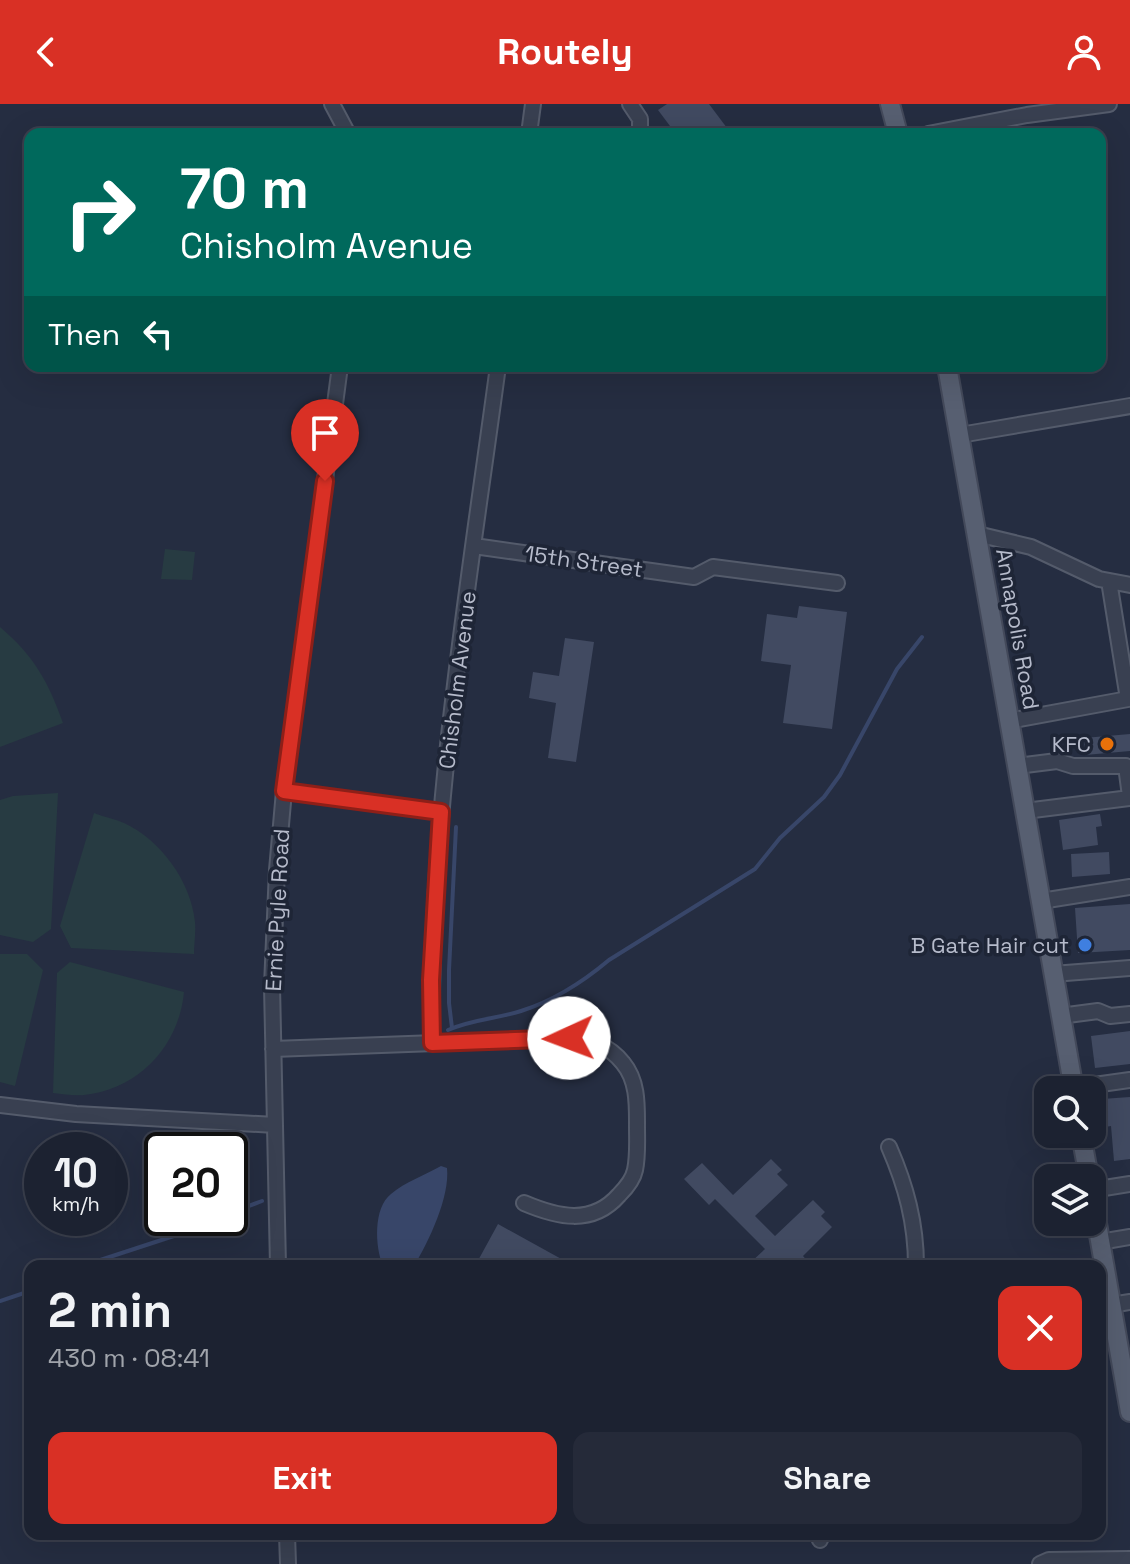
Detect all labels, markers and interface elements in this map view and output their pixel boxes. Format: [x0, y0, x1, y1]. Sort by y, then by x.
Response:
text: Routely [497, 29, 633, 75]
icon: back [24, 30, 68, 74]
icon: person [1062, 30, 1106, 74]
text: 70 m [180, 153, 309, 224]
icon: right [48, 160, 152, 264]
text: Chisholm Avenue [180, 223, 473, 269]
icon: left [136, 312, 180, 356]
text: Then [48, 315, 120, 354]
pin [291, 399, 359, 481]
icon: arrive [303, 411, 347, 455]
street label: 15th Street [523, 539, 645, 583]
street label: Annapolis Road [990, 546, 1046, 712]
street label: Chisholm Avenue [432, 589, 482, 771]
place label: KFC [1052, 730, 1091, 758]
marker: KFC [1098, 735, 1116, 753]
street label: Ernie Pyle Road [259, 828, 295, 992]
place label: B Gate Hair cut [911, 931, 1069, 959]
marker: B Gate Hair cut [1076, 936, 1094, 954]
position arrow [527, 996, 611, 1080]
map controls [1034, 1076, 1106, 1236]
button: search [1034, 1076, 1106, 1148]
speed limit sign: 20 [144, 1132, 248, 1236]
text: 10 [54, 1148, 98, 1199]
button: layers [1034, 1164, 1106, 1236]
text: km/h [52, 1191, 100, 1217]
text: 2 min [48, 1280, 172, 1341]
button: close [998, 1286, 1082, 1370]
text: 430 m · 08:41 [48, 1341, 210, 1375]
button: Exit [48, 1432, 557, 1524]
button: Share [573, 1432, 1082, 1524]

